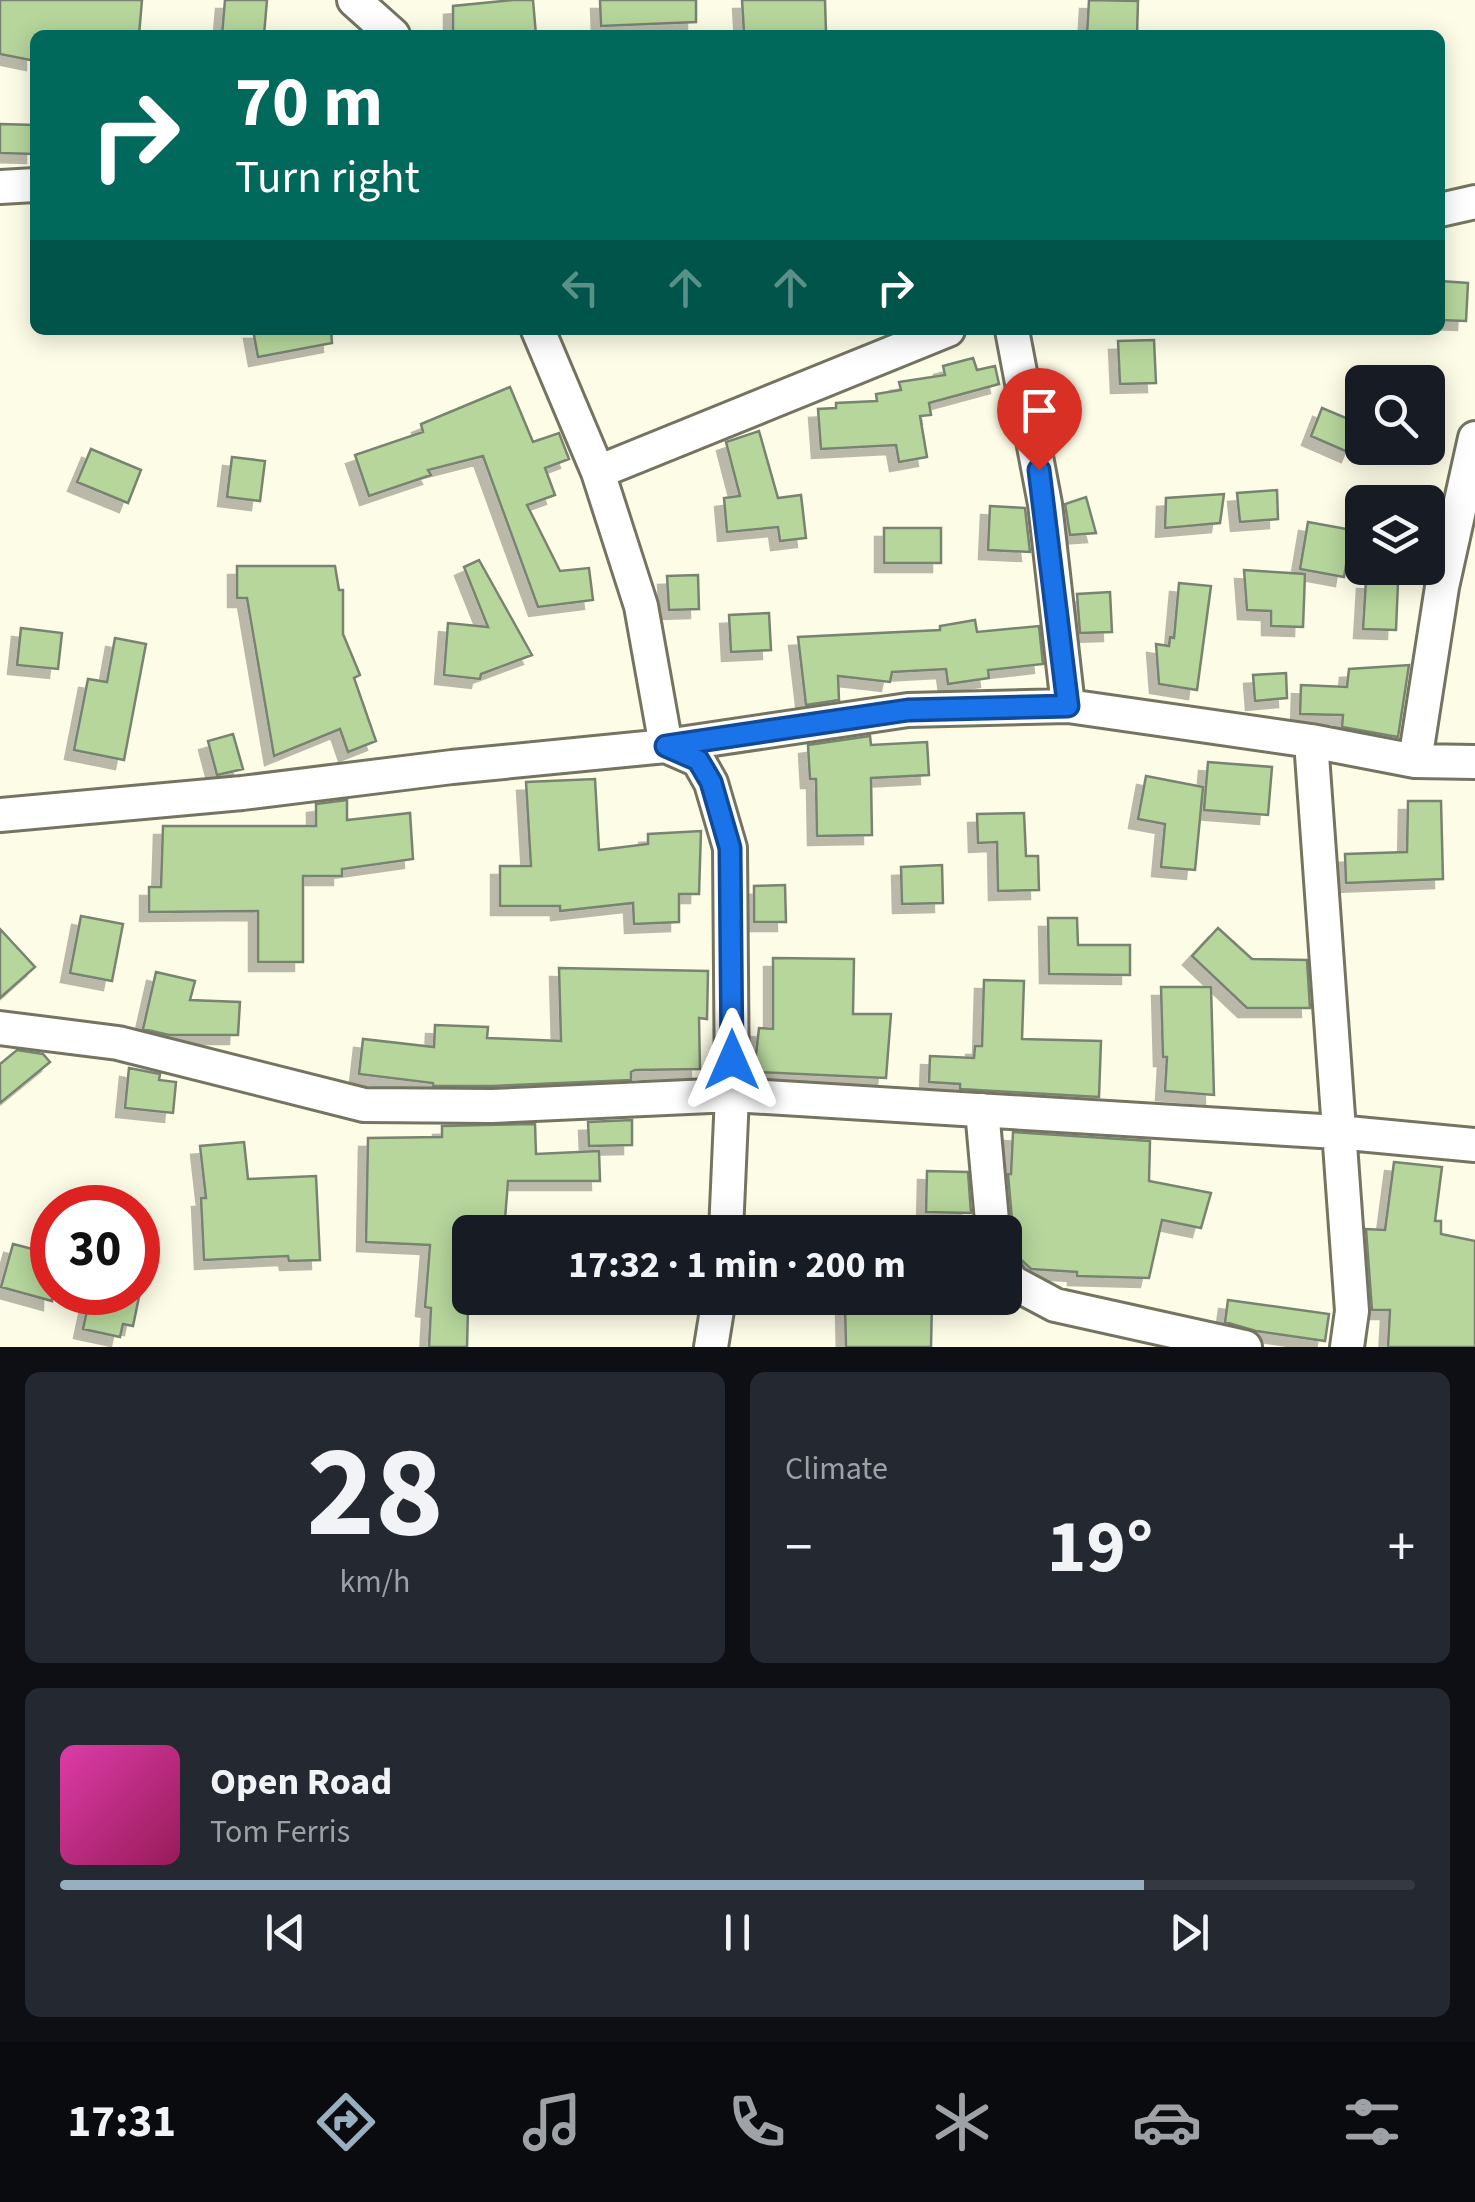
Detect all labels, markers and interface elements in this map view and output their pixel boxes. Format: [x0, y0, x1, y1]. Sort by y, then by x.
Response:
text: 70 m [235, 53, 383, 153]
icon: right [70, 70, 200, 200]
text: Turn right [235, 146, 420, 210]
icon: left [553, 260, 608, 315]
icon: ahead [658, 260, 713, 315]
icon: ahead [763, 260, 818, 315]
icon: right [868, 260, 923, 315]
map controls [1345, 365, 1445, 585]
button: search [1345, 365, 1445, 465]
pin [997, 368, 1082, 471]
icon: arrive [1012, 383, 1067, 438]
button: layers [1345, 485, 1445, 585]
position arrow [680, 1008, 784, 1112]
speed limit sign: 30 [30, 1185, 160, 1315]
text: 17:32 · 1 min · 200 m [568, 1238, 906, 1292]
text: 28 [306, 1401, 444, 1586]
text: Climate [785, 1446, 888, 1492]
text: 19° [1047, 1494, 1153, 1601]
text: − [785, 1509, 812, 1587]
text: + [1388, 1509, 1415, 1587]
text: km/h [340, 1559, 410, 1605]
text: Open Road [210, 1755, 392, 1809]
text: Tom Ferris [210, 1809, 350, 1855]
icon: previous [258, 1905, 313, 1960]
icon: pause [710, 1905, 765, 1960]
icon: next [1162, 1905, 1217, 1960]
icon: directions [311, 2087, 381, 2157]
icon: music [517, 2087, 587, 2157]
icon: phone [722, 2087, 792, 2157]
icon: climate [927, 2087, 997, 2157]
icon: car [1132, 2087, 1202, 2157]
icon: filters [1337, 2087, 1407, 2157]
text: 17:31 [68, 2090, 176, 2154]

